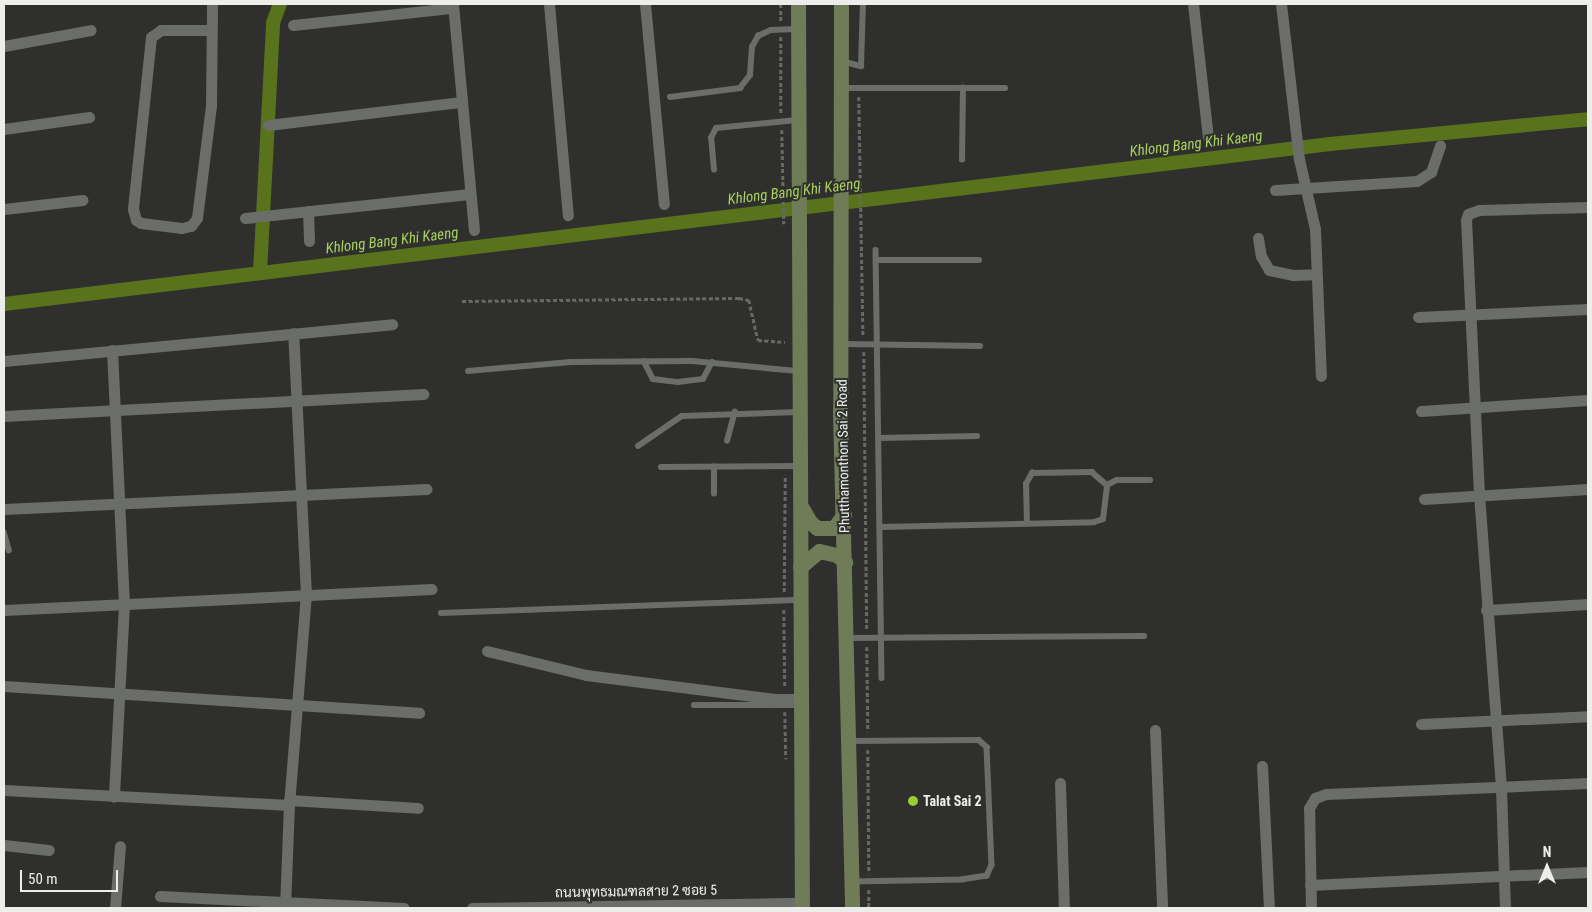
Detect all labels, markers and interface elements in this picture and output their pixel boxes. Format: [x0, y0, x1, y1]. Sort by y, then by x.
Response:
water label: Khlong Bang Khi Kaeng [1129, 127, 1263, 161]
water label: Khlong Bang Khi Kaeng [727, 175, 861, 209]
water label: Khlong Bang Khi Kaeng [325, 224, 459, 258]
street label: Phutthamonthon Sai 2 Road [833, 379, 853, 533]
place label: Talat Sai 2 [923, 793, 982, 809]
marker: Talat Sai 2 [907, 795, 919, 807]
north arrow [1522, 842, 1572, 892]
text: N [1543, 844, 1551, 860]
scale bar [22, 860, 120, 892]
text: 50 m [28, 870, 58, 888]
street label: ถนนพุทธมณฑลสาย 2 ซอย 5 [555, 881, 717, 901]

